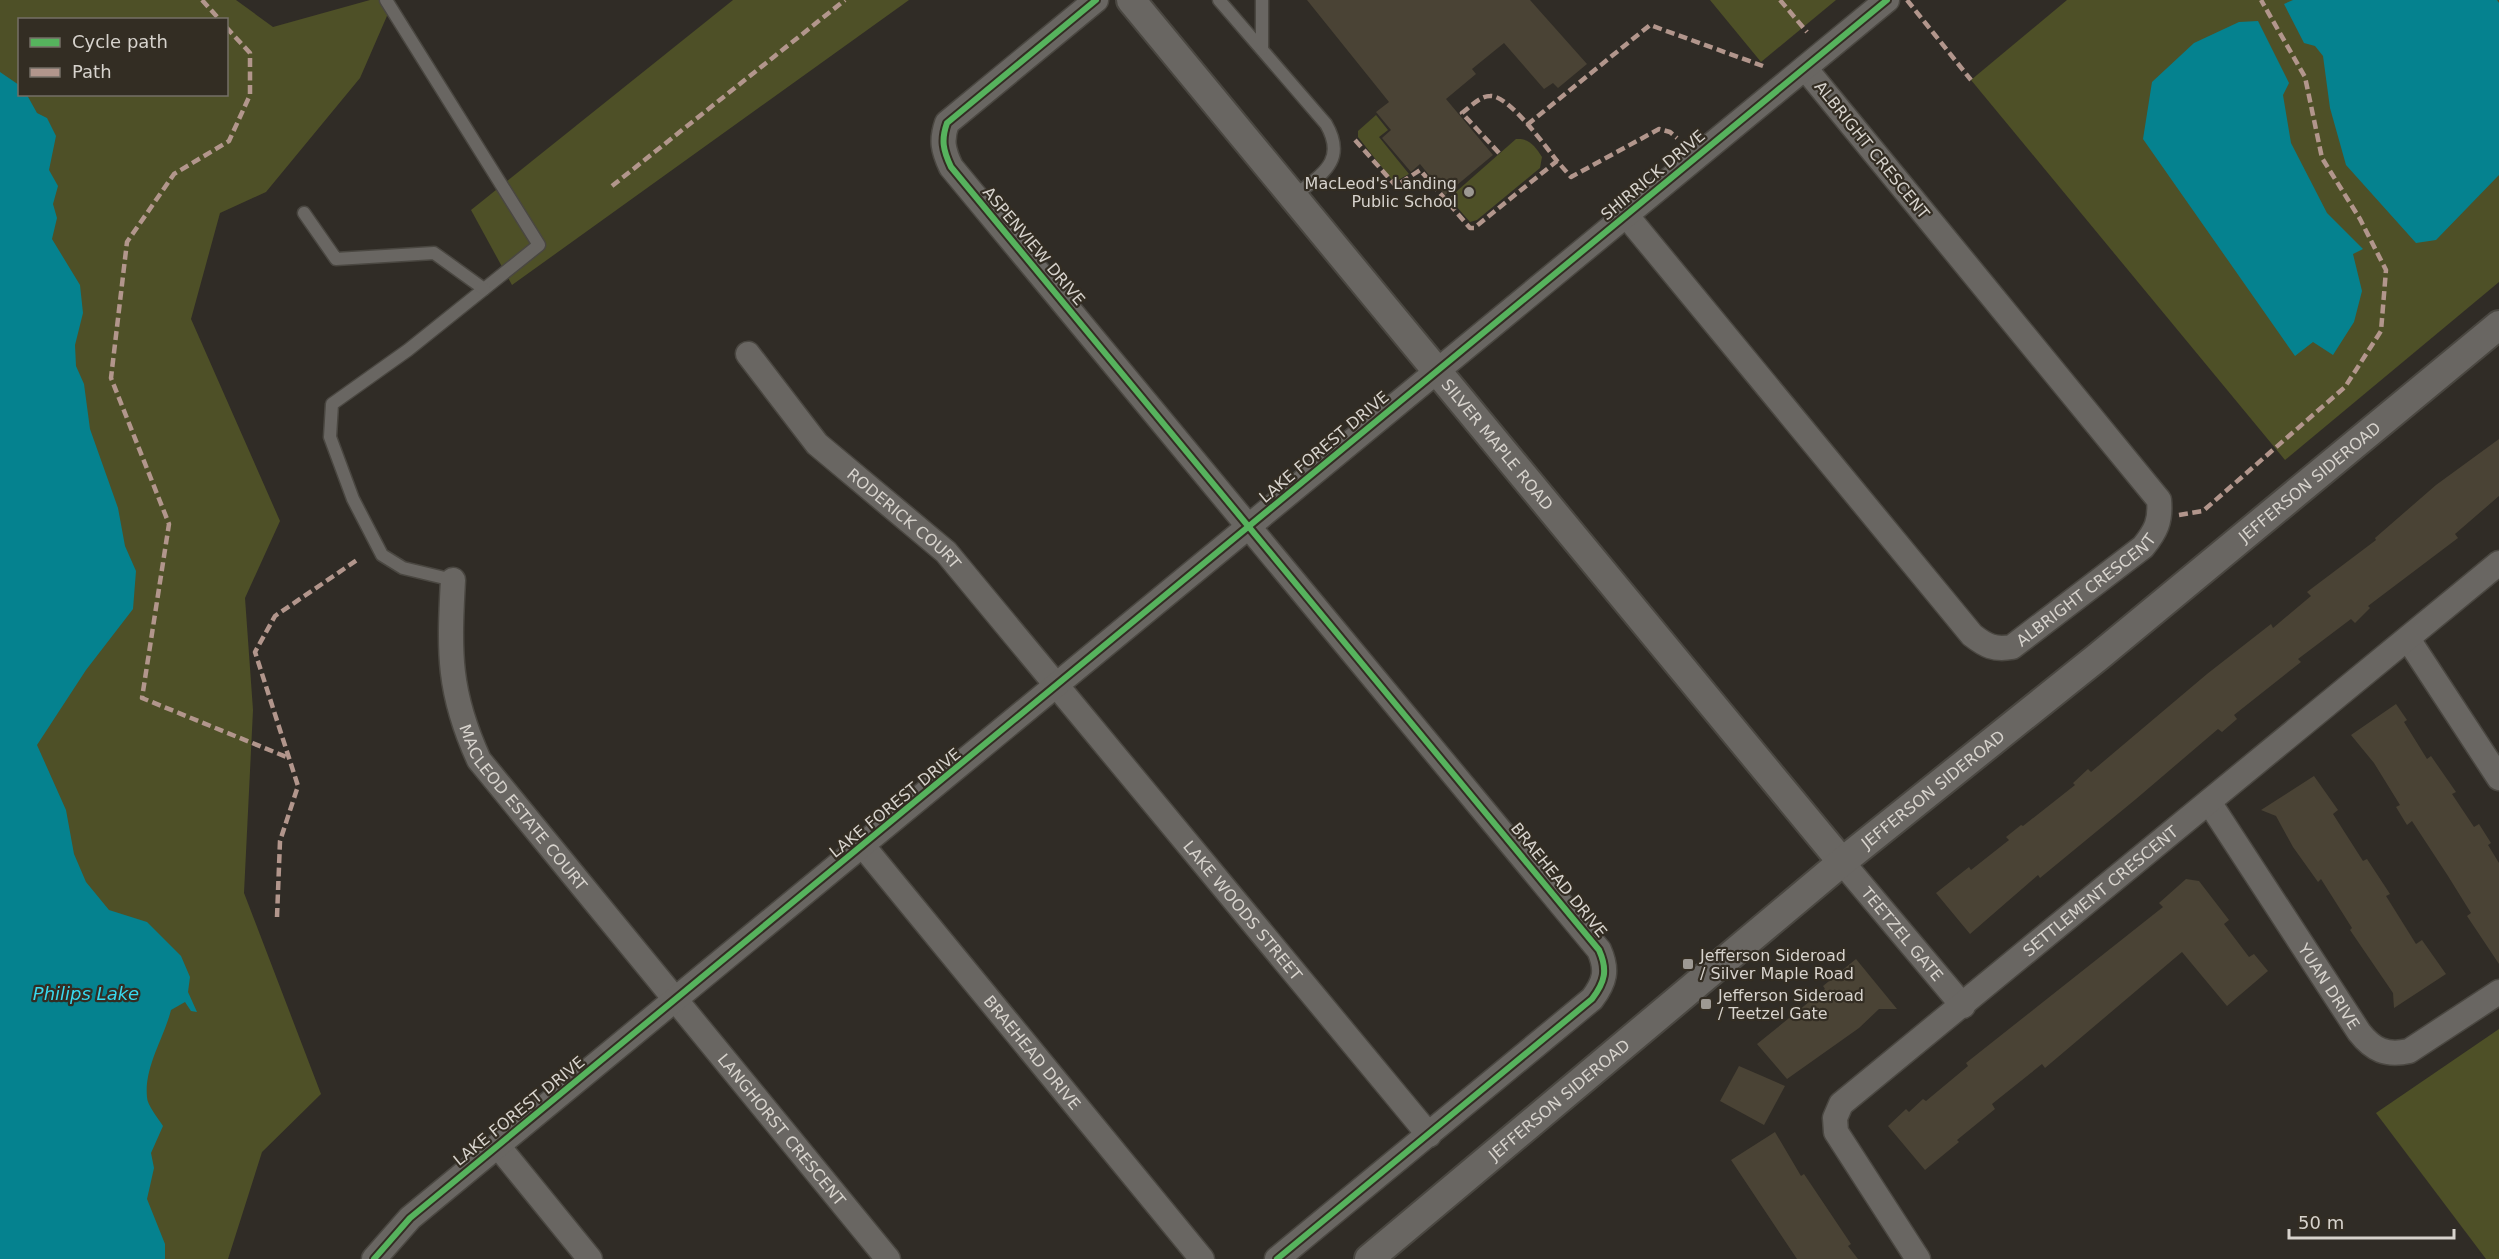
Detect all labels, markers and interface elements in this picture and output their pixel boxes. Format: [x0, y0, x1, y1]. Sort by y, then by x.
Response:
legend [18, 18, 228, 96]
text: Cycle path [72, 31, 168, 52]
text: Path [72, 61, 112, 82]
street label: ALBRIGHT CRESCENT [1811, 77, 1933, 223]
street label: SHIRRICK DRIVE [1597, 126, 1709, 224]
place label: MacLeod's Landing Public School [1305, 174, 1457, 211]
street label: ASPENVIEW DRIVE [979, 183, 1089, 309]
marker: MacLeod's Landing Public School [1462, 185, 1476, 199]
street label: SILVER MAPLE ROAD [1438, 375, 1557, 514]
street label: LAKE FOREST DRIVE [1255, 387, 1393, 507]
street label: JEFFERSON SIDEROAD [2234, 418, 2384, 547]
street label: RODERICK COURT [844, 464, 965, 572]
street label: ALBRIGHT CRESCENT [2012, 530, 2160, 650]
street label: MACLEOD ESTATE COURT [456, 721, 591, 894]
street label: JEFFERSON SIDEROAD [1857, 726, 2008, 853]
street label: LAKE FOREST DRIVE [826, 744, 964, 862]
street label: BRAEHEAD DRIVE [1507, 819, 1611, 941]
street label: SETTLEMENT CRESCENT [2019, 822, 2182, 960]
street label: LAKE WOODS STREET [1180, 837, 1306, 984]
street label: TEETZEL GATE [1857, 882, 1947, 985]
street label: YUAN DRIVE [2294, 939, 2364, 1033]
place label: Jefferson Sideroad / Silver Maple Road [1699, 946, 1854, 983]
marker: Jefferson Sideroad / Silver Maple Road [1681, 957, 1695, 971]
water label: Philips Lake [33, 983, 139, 1004]
place label: Jefferson Sideroad / Teetzel Gate [1717, 986, 1864, 1023]
street label: BRAEHEAD DRIVE [980, 991, 1085, 1113]
marker: Jefferson Sideroad / Teetzel Gate [1699, 997, 1713, 1011]
street label: JEFFERSON SIDEROAD [1484, 1035, 1633, 1165]
street label: LANGHORST CRESCENT [714, 1050, 850, 1210]
street label: LAKE FOREST DRIVE [450, 1052, 588, 1170]
scale bar [2289, 1202, 2454, 1240]
text: 50 m [2298, 1212, 2344, 1233]

